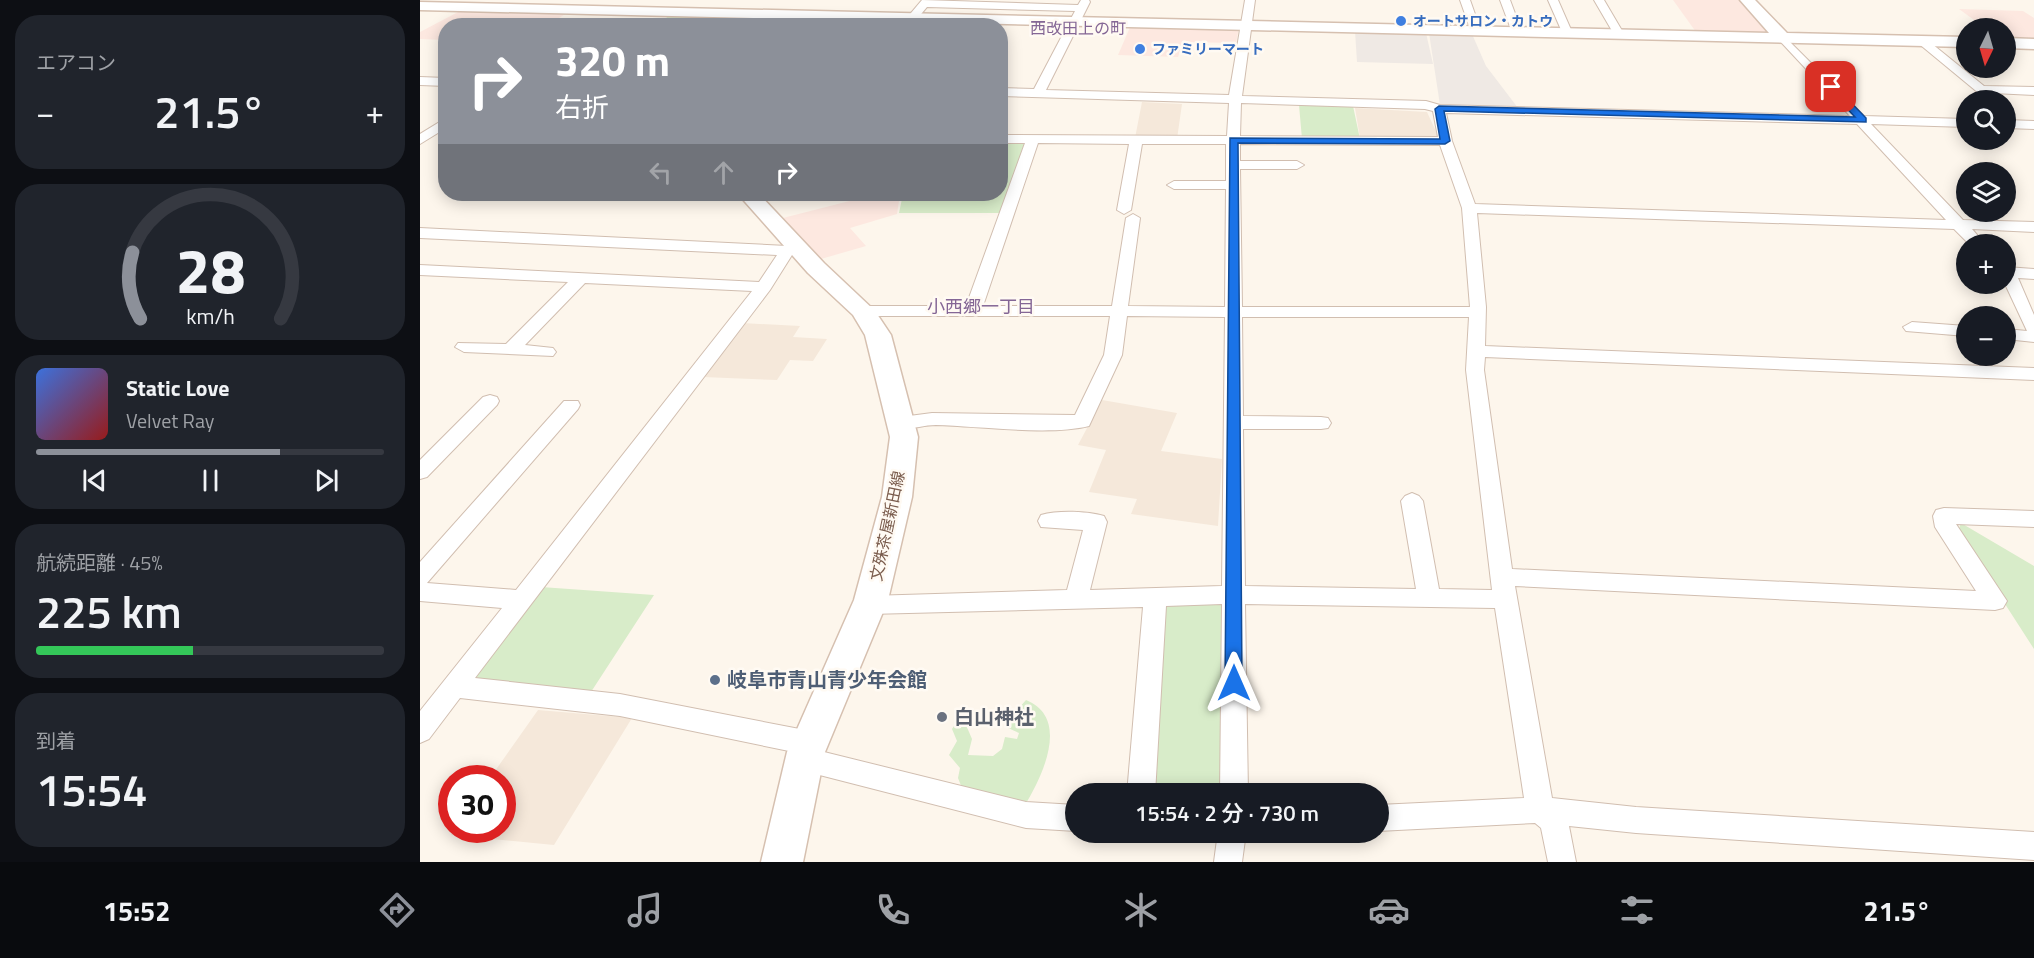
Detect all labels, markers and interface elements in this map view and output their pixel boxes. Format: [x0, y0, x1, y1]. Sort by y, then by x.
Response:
place label: オートサロン・カトウ [1413, 10, 1553, 31]
marker: オートサロン・カトウ [1394, 14, 1408, 28]
district label: 西改田上の町 [1030, 16, 1126, 40]
north arrow [1956, 18, 2016, 78]
map controls [1956, 18, 2016, 366]
text: 320 m [555, 28, 670, 92]
place label: ファミリーマート [1152, 38, 1264, 59]
icon: right [456, 42, 534, 120]
marker: ファミリーマート [1133, 42, 1147, 56]
text: エアコン [36, 47, 116, 78]
pin [1805, 61, 1856, 112]
icon: arrive [1814, 70, 1847, 103]
text: 21.5° [154, 77, 266, 145]
text: 右折 [555, 86, 609, 127]
text: − [36, 87, 54, 137]
text: + [366, 87, 384, 137]
button: search [1956, 90, 2016, 150]
icon: left [644, 156, 677, 189]
icon: ahead [707, 156, 740, 189]
icon: right [770, 156, 803, 189]
button: layers [1956, 162, 2016, 222]
text: 28 [175, 222, 245, 317]
button: + [1956, 234, 2016, 294]
district label: 小西郷一丁目 [927, 293, 1035, 320]
text: km/h [186, 300, 234, 332]
button: − [1956, 306, 2016, 366]
text: Static Love [126, 371, 229, 405]
text: Velvet Ray [126, 405, 215, 436]
icon: previous [78, 464, 111, 497]
icon: pause [194, 464, 227, 497]
icon: next [310, 464, 343, 497]
street label: 文殊茶屋新田線 [864, 469, 910, 583]
text: 航続距離 · 45% [36, 547, 163, 578]
text: 225 km [36, 577, 182, 645]
position arrow [1202, 651, 1266, 715]
place label: 岐阜市青山青少年会館 [727, 664, 927, 695]
marker: 岐阜市青山青少年会館 [708, 673, 722, 687]
place label: 白山神社 [954, 701, 1034, 732]
marker: 白山神社 [935, 710, 949, 724]
text: 到着 [36, 725, 76, 756]
text: 15:54 [36, 755, 148, 823]
speed limit sign: 30 [438, 765, 516, 843]
text: 15:54 · 2 分 · 730 m [1135, 796, 1319, 830]
icon: directions [376, 889, 418, 931]
icon: music [624, 889, 666, 931]
icon: phone [872, 889, 914, 931]
icon: climate [1120, 889, 1162, 931]
icon: car [1368, 889, 1410, 931]
icon: filters [1616, 889, 1658, 931]
text: 15:52 [103, 890, 170, 931]
text: 21.5° [1864, 890, 1931, 931]

